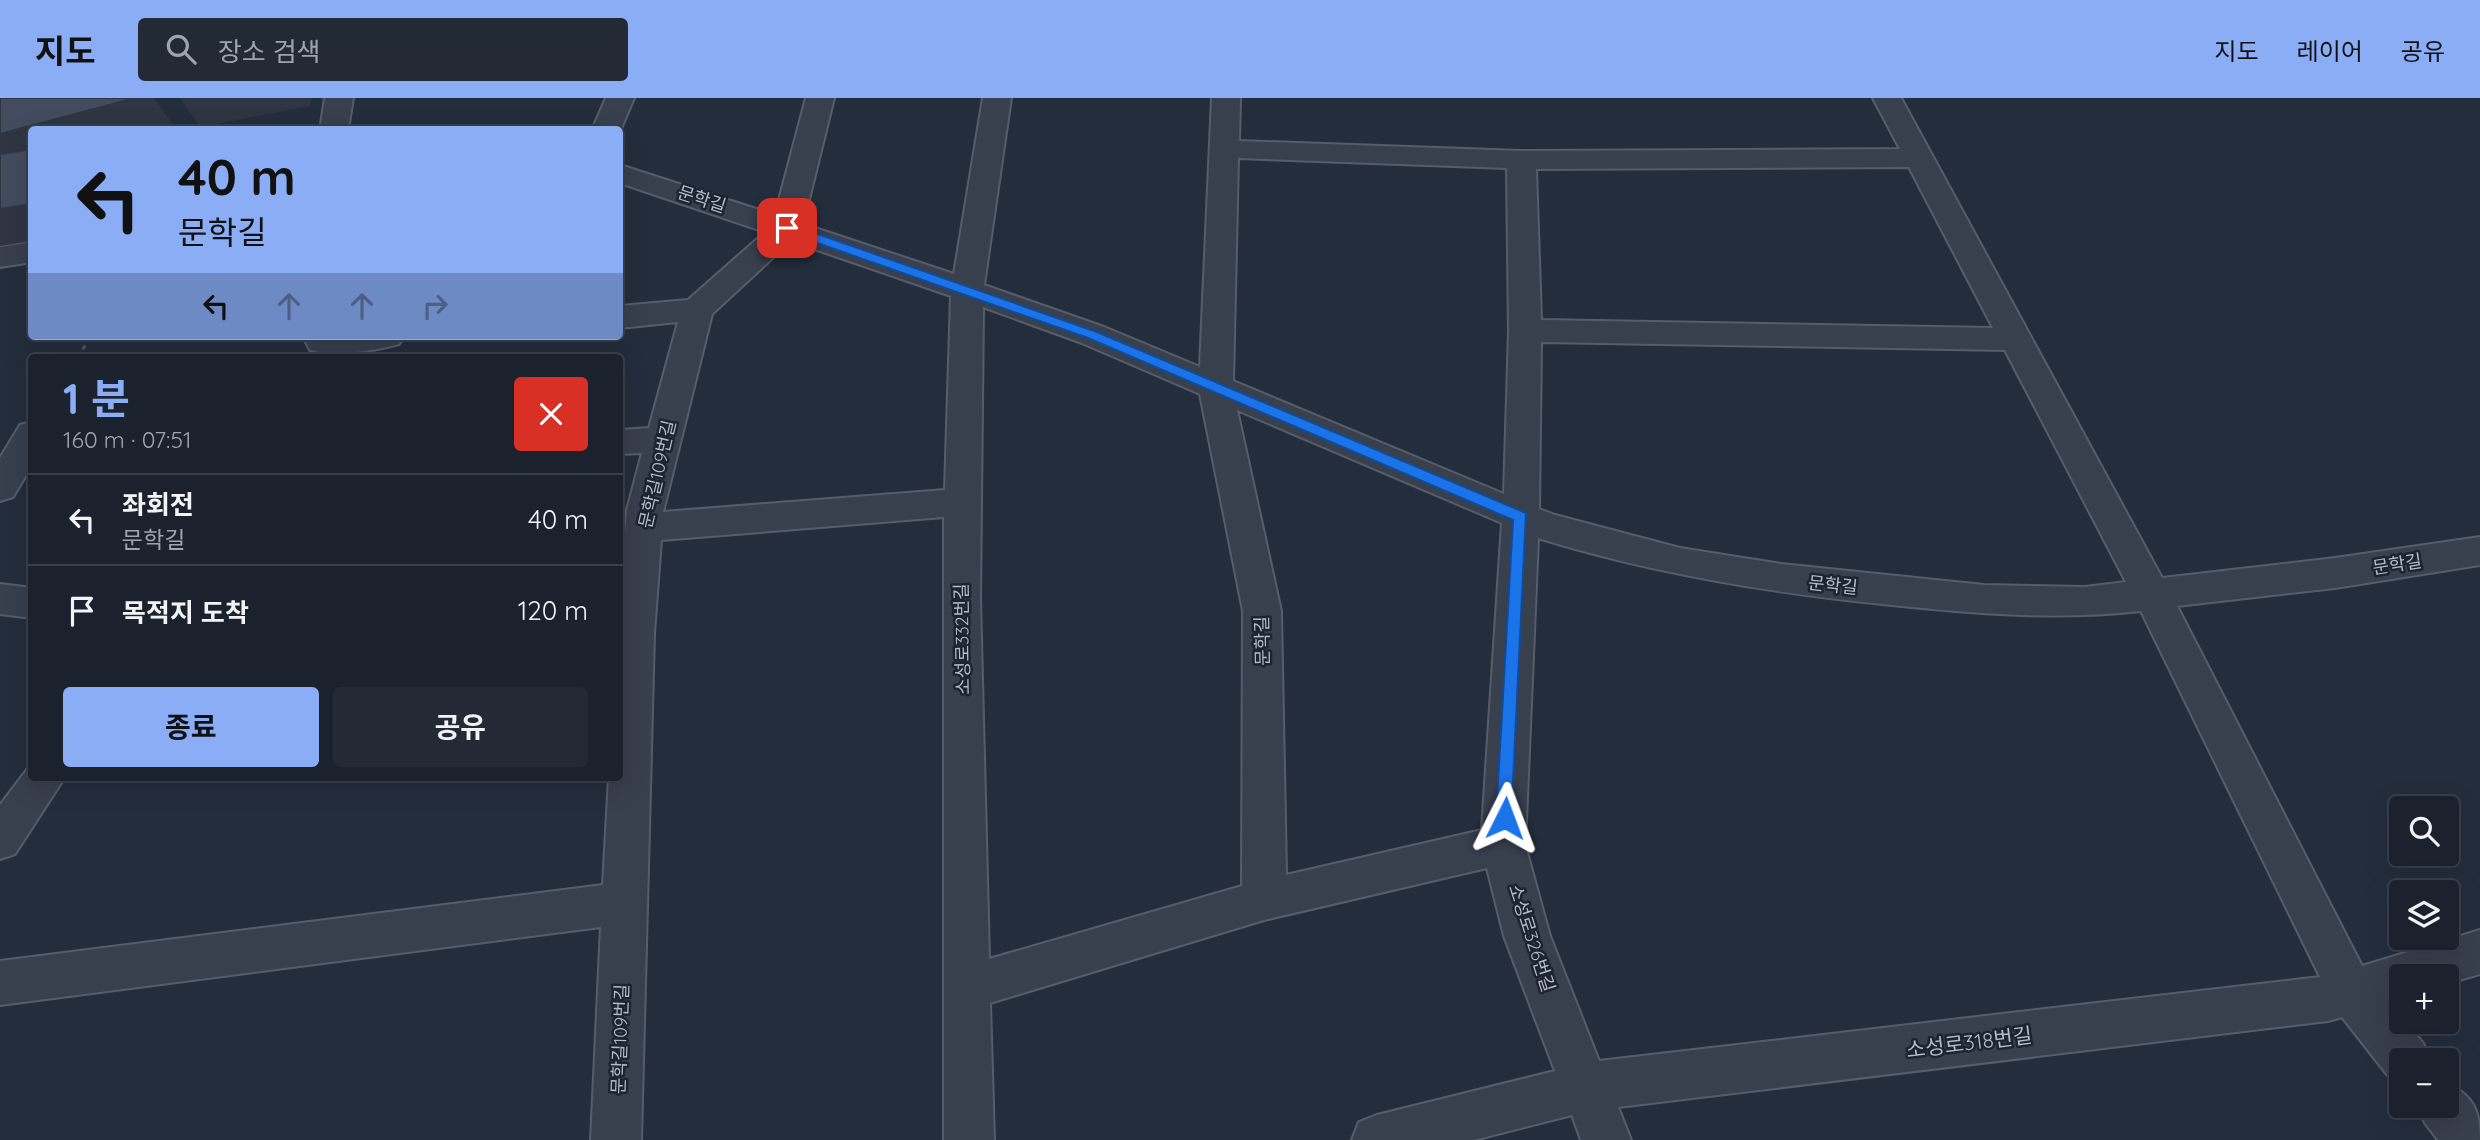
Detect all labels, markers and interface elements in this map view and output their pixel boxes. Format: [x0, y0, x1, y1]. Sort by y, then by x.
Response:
search box [138, 18, 628, 81]
text: 지도 [35, 30, 96, 71]
icon: search [162, 30, 200, 68]
text: 장소 검색 [218, 35, 321, 68]
text: 지도 [2214, 36, 2259, 66]
text: 레이어 [2297, 36, 2363, 66]
text: 공유 [2401, 36, 2445, 66]
text: 40 m [178, 146, 296, 207]
icon: left [63, 154, 154, 245]
street label: 문학길 [675, 180, 729, 218]
pin [757, 198, 817, 258]
icon: arrive [768, 209, 806, 247]
text: 문학길 [178, 212, 266, 252]
icon: left [197, 287, 235, 325]
icon: ahead [270, 287, 308, 325]
icon: ahead [343, 287, 381, 325]
icon: right [416, 287, 454, 325]
text: 1 분 [63, 372, 130, 425]
button: close [514, 377, 588, 451]
street label: 문학길109번길 [633, 418, 681, 530]
text: 160 m · 07:51 [63, 425, 191, 454]
text: 좌회전 [122, 488, 194, 521]
icon: left [63, 501, 101, 539]
text: 40 m [528, 503, 588, 536]
text: 문학길 [122, 525, 185, 554]
street label: 문학길 [2371, 549, 2423, 579]
street label: 문학길 [1807, 571, 1859, 599]
street label: 소성로332번길 [950, 583, 974, 695]
icon: arrive [63, 592, 101, 630]
text: 120 m [518, 594, 588, 627]
text: 목적지 도착 [122, 596, 249, 629]
street label: 문학길 [1250, 616, 1274, 666]
button: 종료 [63, 687, 319, 767]
button: 공유 [333, 687, 588, 767]
position arrow [1468, 781, 1542, 855]
map controls [2389, 796, 2459, 1118]
button: search [2389, 796, 2459, 866]
button: layers [2389, 880, 2459, 950]
street label: 소성로326번길 [1504, 881, 1560, 995]
button: + [2389, 964, 2459, 1034]
street label: 문학길109번길 [607, 984, 633, 1094]
street label: 소성로318번길 [1905, 1021, 2033, 1063]
button: − [2389, 1048, 2459, 1118]

